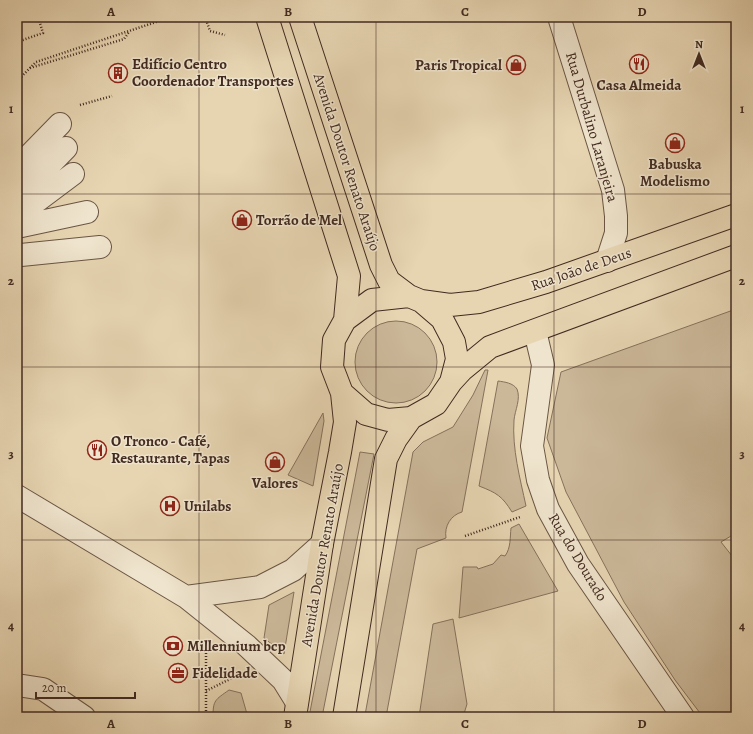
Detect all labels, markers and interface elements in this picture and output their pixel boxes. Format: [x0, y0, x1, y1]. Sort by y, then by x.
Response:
text: A [106, 3, 116, 20]
text: B [284, 3, 292, 20]
text: C [461, 3, 469, 20]
text: D [637, 3, 647, 20]
north arrow [679, 34, 719, 74]
text: N [695, 37, 703, 52]
street label: Rua Durbalino Laranjeira [561, 50, 623, 204]
restaurant icon: Casa Almeida [628, 53, 650, 75]
place label: Edifício Centro Coordenador Transportes [132, 54, 294, 91]
shop icon: Paris Tropical [505, 54, 527, 76]
place label: Paris Tropical [415, 55, 502, 75]
building icon: Edifício Centro Coordenador Transportes [107, 62, 129, 84]
street label: Avenida Doutor Renato Araújo [308, 70, 385, 253]
place label: Casa Almeida [597, 75, 682, 95]
text: 1 [9, 100, 14, 117]
text: 1 [740, 100, 745, 117]
shop icon: Babuska Modelismo [664, 132, 686, 154]
place label: Babuska Modelismo [640, 154, 710, 191]
shop icon: Torrão de Mel [231, 209, 253, 231]
place label: Torrão de Mel [256, 210, 342, 230]
street label: Rua João de Deus [528, 242, 634, 296]
text: 2 [8, 272, 15, 289]
text: 2 [739, 272, 746, 289]
place label: O Tronco - Café, Restaurante, Tapas [111, 431, 230, 468]
restaurant icon: O Tronco - Café, Restaurante, Tapas [86, 439, 108, 461]
text: 3 [8, 445, 14, 462]
text: 3 [739, 445, 745, 462]
shop icon: Valores [264, 451, 286, 473]
street label: Avenida Doutor Renato Araújo [296, 462, 348, 649]
place label: Valores [251, 473, 298, 493]
hospital icon: Unilabs [159, 495, 181, 517]
place label: Unilabs [184, 496, 231, 516]
street label: Rua do Dourado [544, 509, 612, 605]
text: 4 [8, 617, 14, 634]
text: 4 [739, 617, 745, 634]
bank icon: Millennium bcp [162, 635, 184, 657]
place label: Millennium bcp [187, 636, 286, 656]
office icon: Fidelidade [167, 662, 189, 684]
place label: Fidelidade [192, 663, 258, 683]
scale bar [36, 674, 135, 700]
text: 20 m [42, 680, 66, 696]
text: A [106, 715, 116, 732]
text: B [284, 715, 292, 732]
text: C [461, 715, 469, 732]
text: D [637, 715, 647, 732]

